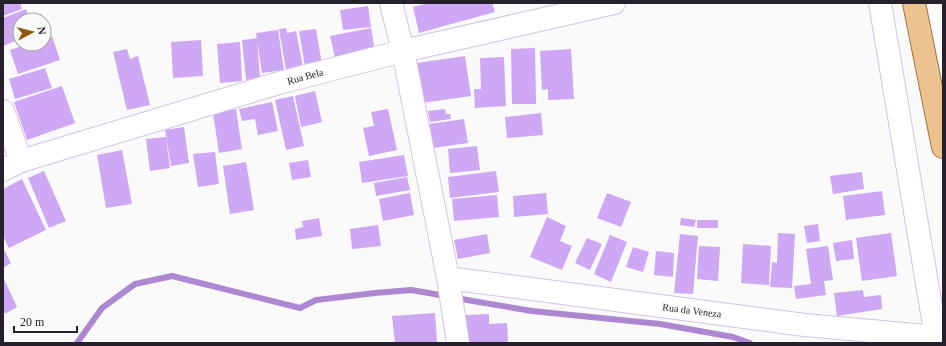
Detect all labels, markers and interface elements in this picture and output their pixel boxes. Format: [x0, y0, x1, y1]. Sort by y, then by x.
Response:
north arrow [12, 12, 52, 52]
text: N [35, 26, 48, 36]
street label: Rua Bela [286, 66, 325, 87]
street label: Rua da Veneza [662, 301, 723, 320]
scale bar [14, 308, 77, 334]
text: 20 m [20, 315, 45, 329]

